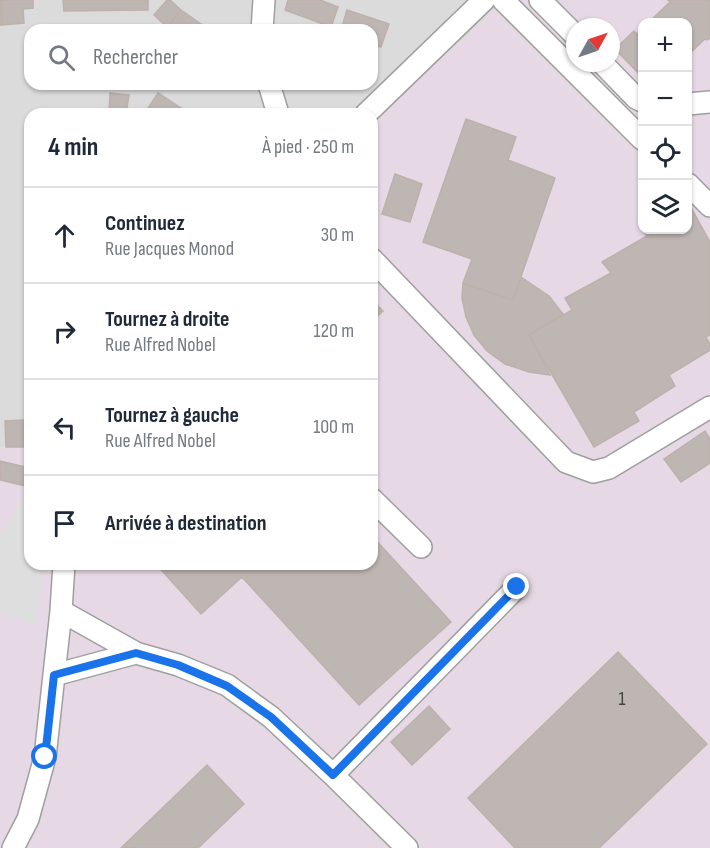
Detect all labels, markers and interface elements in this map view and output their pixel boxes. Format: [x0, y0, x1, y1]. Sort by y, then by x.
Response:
north arrow [566, 18, 620, 72]
map controls [638, 18, 692, 234]
button: + [638, 18, 692, 72]
search box [24, 24, 378, 90]
icon: search [45, 41, 78, 74]
text: Rechercher [93, 44, 178, 71]
button: − [638, 72, 692, 126]
button: locate [638, 126, 692, 180]
text: 4 min [48, 132, 98, 163]
text: À pied · 250 m [262, 135, 354, 159]
button: layers [638, 180, 692, 234]
text: Continuez [105, 210, 185, 237]
icon: ahead [48, 219, 81, 252]
text: 30 m [321, 223, 354, 247]
text: Rue Jacques Monod [105, 237, 234, 261]
text: Tournez à droite [105, 306, 230, 333]
icon: right [48, 315, 81, 348]
text: 120 m [314, 319, 354, 343]
text: Rue Alfred Nobel [105, 333, 216, 357]
text: Tournez à gauche [105, 402, 239, 429]
icon: left [48, 411, 81, 444]
text: 100 m [313, 415, 354, 439]
text: Rue Alfred Nobel [105, 429, 216, 453]
icon: arrive [48, 507, 81, 540]
text: Arrivée à destination [105, 510, 267, 537]
route end [503, 573, 529, 599]
house number: 1 [619, 687, 626, 711]
route start [31, 743, 57, 769]

